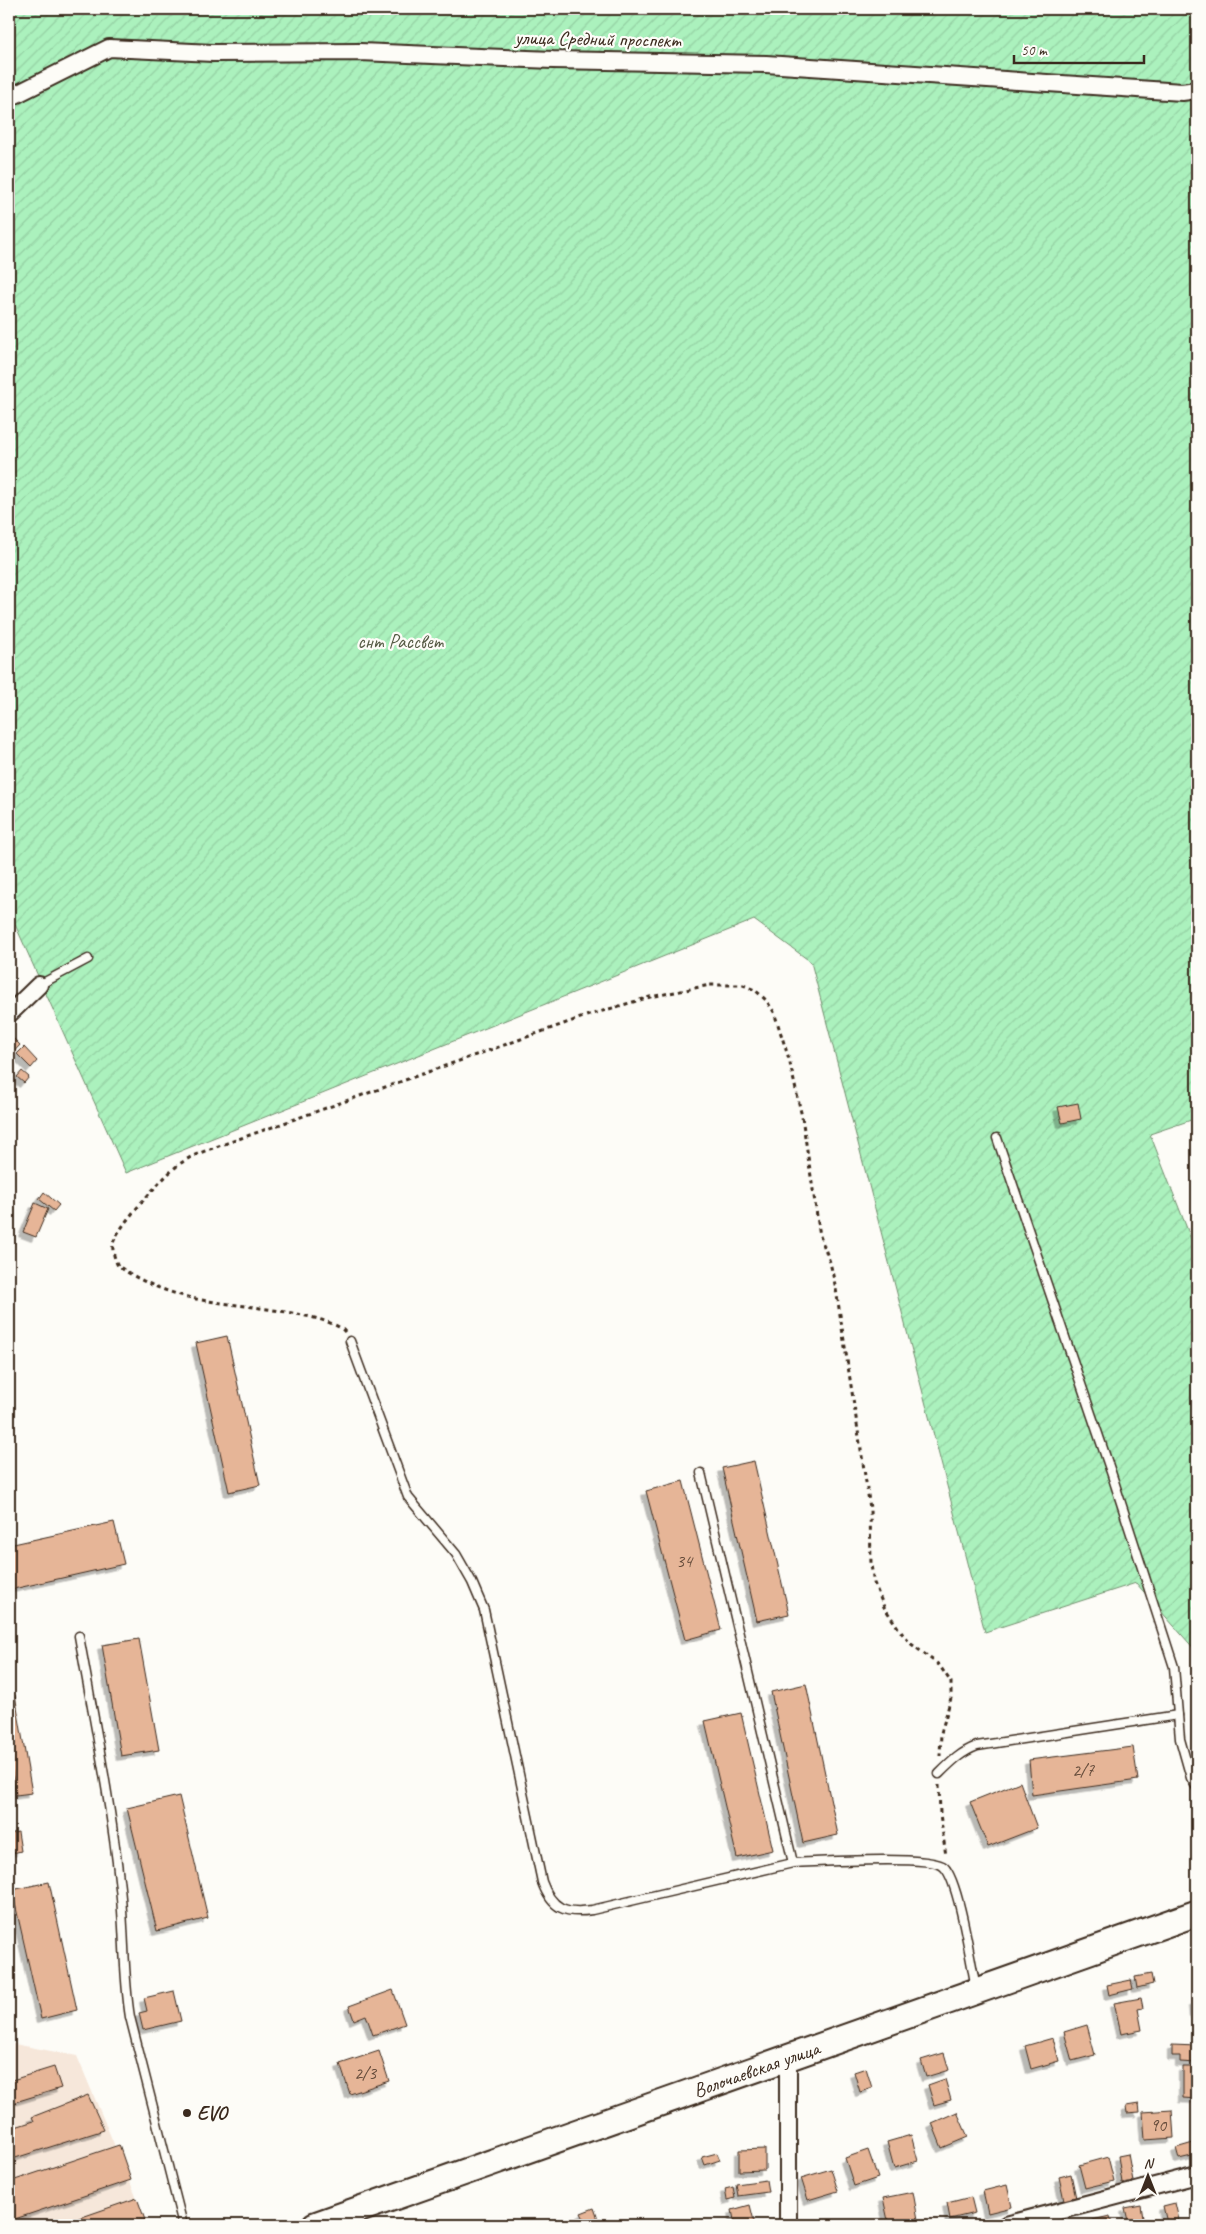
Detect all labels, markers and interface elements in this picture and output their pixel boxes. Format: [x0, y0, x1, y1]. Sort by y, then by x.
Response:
street label: улица Средний проспект [514, 25, 682, 53]
scale bar [1014, 32, 1144, 64]
text: 50 m [1021, 41, 1048, 60]
park label: снт Рассвет [357, 629, 444, 654]
house number: 34 [676, 1550, 694, 1572]
house number: 2/7 [1072, 1759, 1095, 1781]
street label: Волочаевская улица [690, 2035, 824, 2103]
house number: 2/3 [354, 2062, 378, 2084]
place label: EVO [197, 2101, 230, 2126]
marker: EVO [181, 2107, 193, 2119]
house number: 90 [1150, 2114, 1168, 2136]
north arrow [1124, 2152, 1174, 2202]
text: N [1144, 2155, 1155, 2172]

